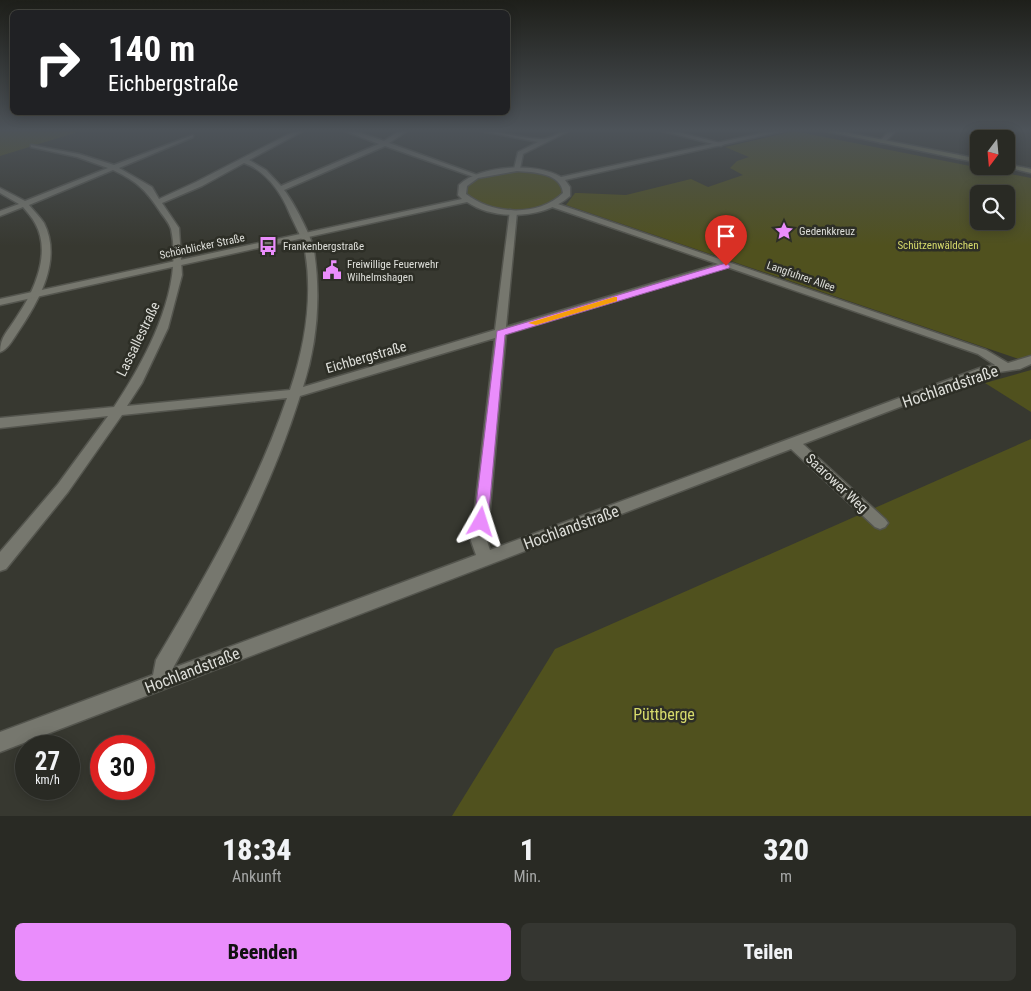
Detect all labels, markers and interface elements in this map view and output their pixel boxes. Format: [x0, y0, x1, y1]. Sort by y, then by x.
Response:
text: 140 m [108, 29, 195, 70]
icon: right [25, 30, 90, 95]
text: Eichbergstraße [108, 71, 238, 96]
north arrow [970, 130, 1015, 175]
map controls [970, 130, 1015, 230]
button: search [970, 185, 1015, 230]
pin [705, 215, 747, 266]
place icon: Gedenkkreuz [773, 220, 795, 242]
icon: arrive [712, 222, 740, 250]
place label: Gedenkkreuz [799, 225, 855, 238]
street label: Schönblicker Straße [158, 231, 246, 262]
bus stop icon: Frankenbergstraße [257, 235, 279, 257]
park label: Schützenwäldchen [897, 239, 979, 252]
place label: Frankenbergstraße [283, 240, 364, 253]
place label: Freiwillige Feuerwehr Wilhelmshagen [347, 258, 439, 284]
public building icon: Freiwillige Feuerwehr Wilhelmshagen [321, 259, 343, 281]
street label: Langfuhrer Allee [765, 259, 837, 294]
street label: Lassallestraße [113, 299, 163, 379]
street label: Eichbergstraße [324, 338, 409, 376]
street label: Hochlandstraße [900, 361, 1001, 412]
street label: Saarower Weg [803, 450, 871, 516]
position arrow [454, 495, 506, 547]
street label: Hochlandstraße [521, 501, 622, 554]
street label: Hochlandstraße [142, 644, 242, 697]
park label: Püttberge [633, 705, 695, 724]
speed limit sign: 30 [90, 735, 155, 800]
text: 27 [35, 747, 60, 776]
text: km/h [35, 773, 60, 787]
text: 18:34 [222, 832, 291, 867]
text: 1 [520, 832, 535, 867]
text: 320 [763, 832, 809, 867]
text: Ankunft [232, 867, 281, 886]
text: Min. [513, 867, 541, 886]
text: m [780, 867, 792, 886]
button: Beenden [15, 923, 511, 981]
button: Teilen [521, 923, 1016, 981]

